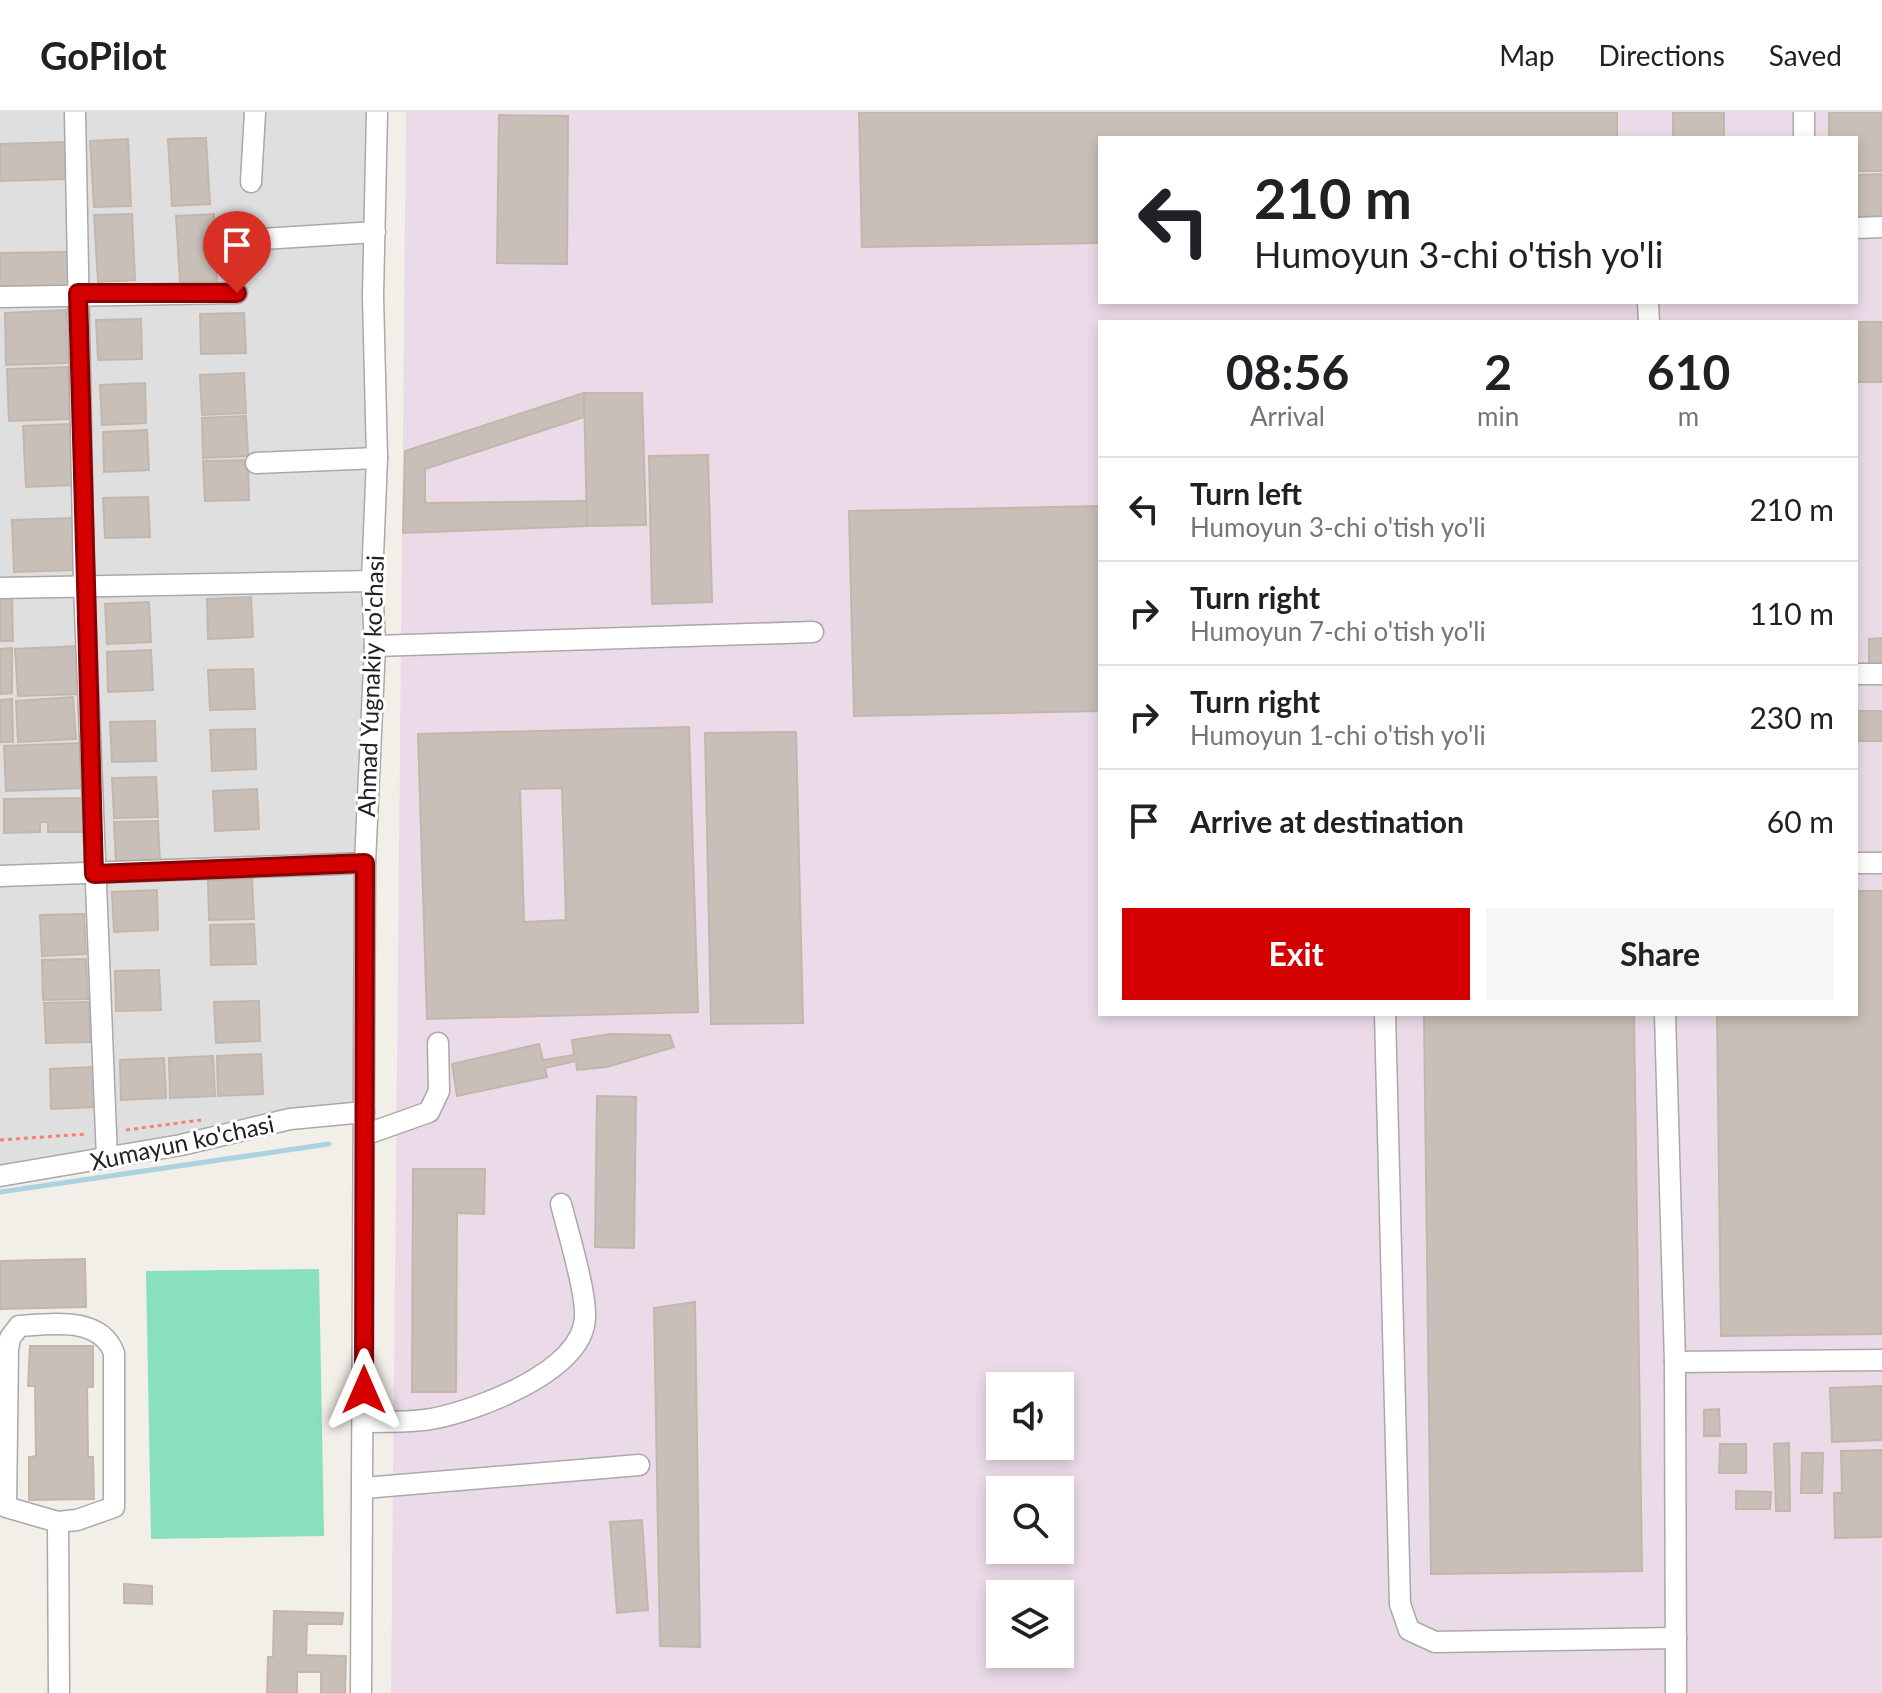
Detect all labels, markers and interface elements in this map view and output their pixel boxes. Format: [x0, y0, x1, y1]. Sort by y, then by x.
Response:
text: GoPilot [40, 32, 167, 78]
text: Map [1499, 38, 1554, 72]
text: Directions [1598, 38, 1725, 72]
text: Saved [1769, 38, 1842, 72]
text: 210 m [1254, 164, 1412, 231]
icon: left [1122, 168, 1226, 272]
pin [203, 211, 271, 293]
icon: arrive [215, 223, 259, 267]
text: Humoyun 3-chi o'tish yo'li [1254, 232, 1663, 276]
text: 08:56 [1226, 343, 1349, 400]
text: 2 [1484, 343, 1512, 400]
text: 610 [1647, 343, 1730, 400]
text: Arrival [1250, 400, 1325, 432]
text: min [1477, 400, 1519, 432]
text: m [1678, 400, 1699, 432]
text: Turn left [1190, 475, 1302, 511]
icon: left [1122, 487, 1166, 531]
text: 210 m [1749, 491, 1834, 527]
text: Humoyun 3-chi o'tish yo'li [1190, 511, 1486, 543]
street label: Ahmad Yugnakiy ko'chasi [351, 555, 389, 817]
text: Turn right [1190, 579, 1320, 615]
icon: right [1122, 591, 1166, 635]
text: 110 m [1749, 595, 1834, 631]
text: Humoyun 7-chi o'tish yo'li [1190, 615, 1486, 647]
text: Turn right [1190, 683, 1320, 719]
icon: right [1122, 695, 1166, 739]
text: 230 m [1749, 699, 1834, 735]
text: Humoyun 1-chi o'tish yo'li [1190, 719, 1486, 751]
icon: arrive [1122, 799, 1166, 843]
text: Arrive at destination [1190, 803, 1464, 839]
text: 60 m [1767, 803, 1834, 839]
button: Exit [1122, 908, 1470, 1000]
button: Share [1486, 908, 1834, 1000]
street label: Xumayun ko'chasi [88, 1108, 276, 1176]
position arrow [322, 1348, 406, 1432]
map controls [986, 1372, 1074, 1668]
button: sound [986, 1372, 1074, 1460]
button: search [986, 1476, 1074, 1564]
button: layers [986, 1580, 1074, 1668]

